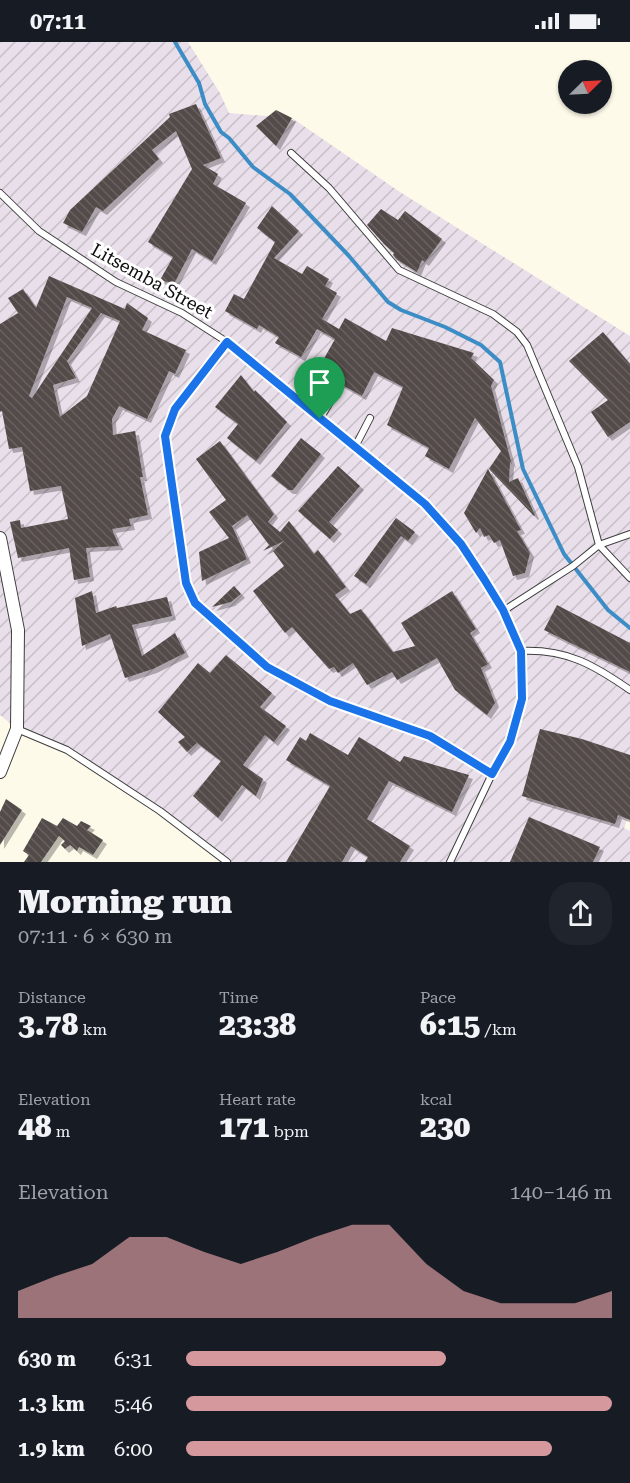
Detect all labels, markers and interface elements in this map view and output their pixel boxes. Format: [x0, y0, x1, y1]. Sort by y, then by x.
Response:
text: 07:11 [30, 9, 86, 34]
north arrow [558, 60, 612, 114]
map controls [558, 60, 612, 114]
street label: Litsemba Street [88, 239, 217, 323]
pin [294, 357, 345, 419]
icon: arrive [303, 366, 336, 399]
text: Morning run [18, 882, 232, 921]
button: share [549, 882, 612, 945]
text: 07:11 · 6 × 630 m [18, 924, 173, 948]
text: Distance [18, 988, 86, 1007]
text: Time [219, 988, 258, 1007]
text: Pace [420, 988, 456, 1007]
text: 3.78 [18, 1007, 78, 1042]
text: 23:38 [219, 1007, 296, 1042]
text: 6:15 [420, 1007, 480, 1042]
text: km [78, 1020, 107, 1039]
text: /km [480, 1020, 517, 1039]
text: Elevation [18, 1090, 91, 1109]
text: Heart rate [219, 1090, 296, 1109]
text: kcal [420, 1090, 452, 1109]
text: 48 [18, 1109, 52, 1144]
text: 171 [219, 1109, 269, 1144]
text: 230 [420, 1109, 470, 1144]
text: m [52, 1122, 70, 1141]
text: bpm [269, 1122, 309, 1141]
text: Elevation [18, 1180, 109, 1204]
text: 140–146 m [509, 1180, 612, 1204]
text: 630 m [18, 1347, 76, 1371]
text: 6:31 [114, 1347, 153, 1371]
text: 1.3 km [18, 1392, 85, 1416]
text: 5:46 [114, 1392, 153, 1416]
text: 1.9 km [18, 1437, 85, 1461]
text: 6:00 [114, 1437, 153, 1461]

